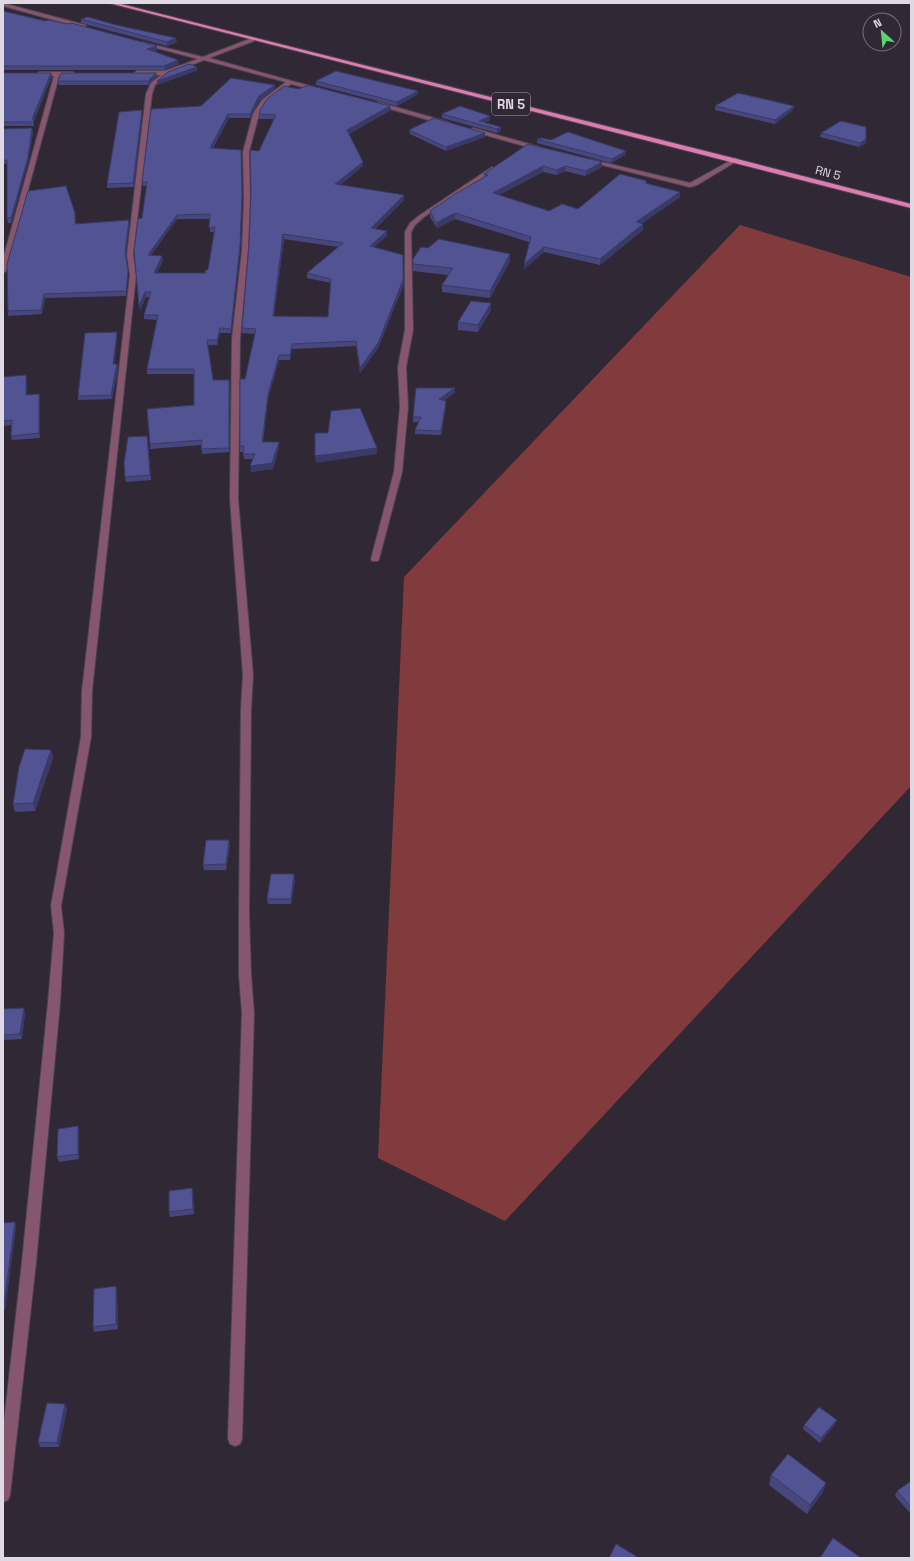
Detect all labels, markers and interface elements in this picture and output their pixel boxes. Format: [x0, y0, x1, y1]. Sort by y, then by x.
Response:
north arrow [862, 12, 902, 52]
text: N [871, 15, 884, 31]
road number: RN 5 [492, 93, 530, 115]
street label: RN 5 [813, 162, 843, 184]

